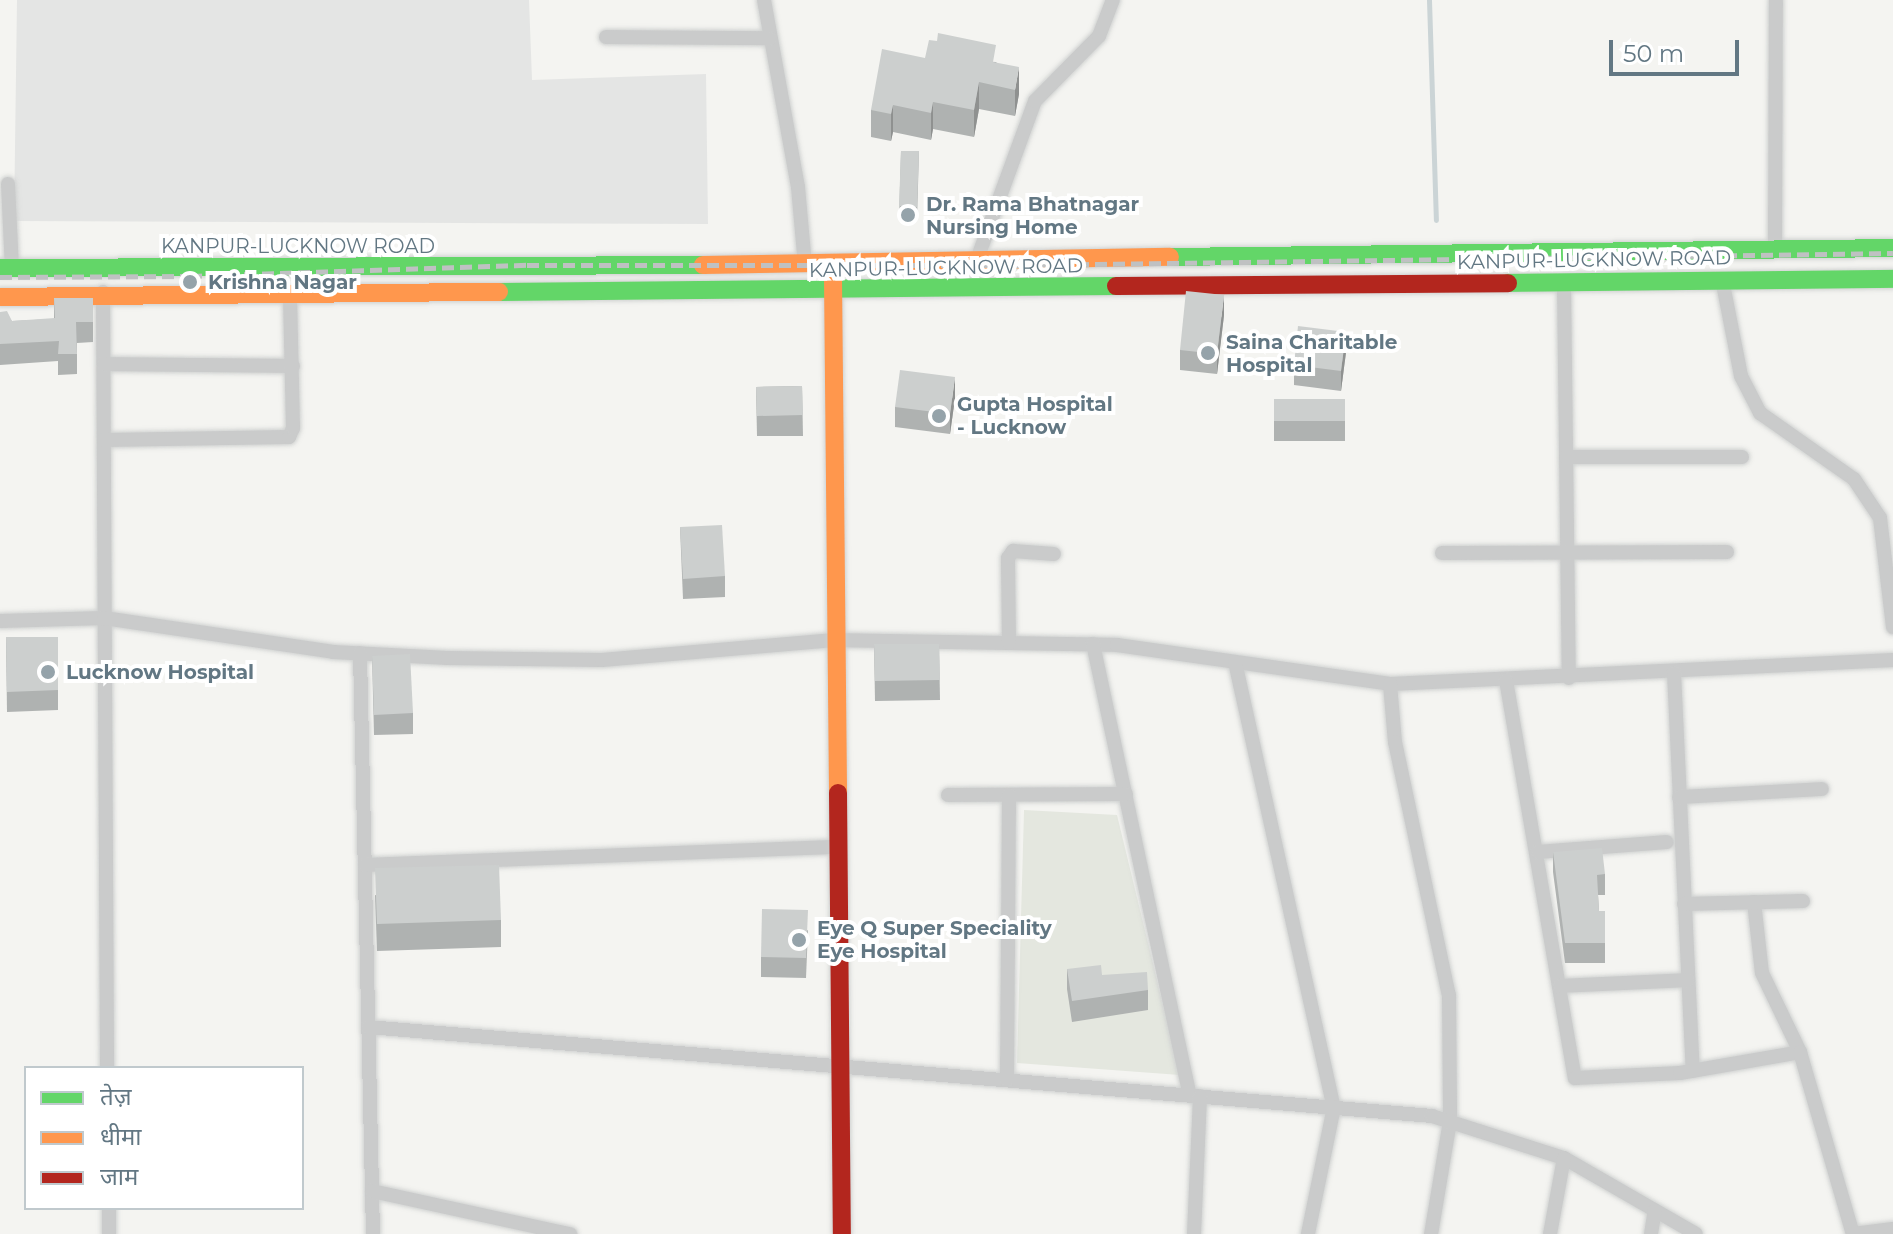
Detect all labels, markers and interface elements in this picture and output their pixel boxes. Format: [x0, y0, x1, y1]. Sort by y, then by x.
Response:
scale bar [1613, 24, 1743, 74]
text: 50 m [1623, 39, 1684, 68]
place label: Dr. Rama Bhatnagar Nursing Home [926, 192, 1139, 239]
marker: Dr. Rama Bhatnagar Nursing Home [897, 204, 919, 226]
street label: KANPUR-LUCKNOW ROAD [161, 234, 435, 258]
street label: KANPUR-LUCKNOW ROAD [1457, 246, 1731, 274]
street label: KANPUR-LUCKNOW ROAD [809, 254, 1083, 282]
place label: Krishna Nagar [208, 270, 357, 294]
marker: Krishna Nagar [179, 271, 201, 293]
place label: Saina Charitable Hospital [1226, 330, 1397, 377]
marker: Saina Charitable Hospital [1197, 342, 1219, 364]
place label: Gupta Hospital - Lucknow [957, 392, 1113, 439]
marker: Gupta Hospital - Lucknow [928, 405, 950, 427]
place label: Lucknow Hospital [66, 660, 254, 684]
marker: Lucknow Hospital [37, 661, 59, 683]
place label: Eye Q Super Speciality Eye Hospital [817, 916, 1052, 963]
marker: Eye Q Super Speciality Eye Hospital [788, 929, 810, 951]
legend [24, 1066, 304, 1210]
text: तेज़ [100, 1082, 132, 1111]
text: धीमा [100, 1122, 142, 1151]
text: जाम [100, 1162, 138, 1191]

